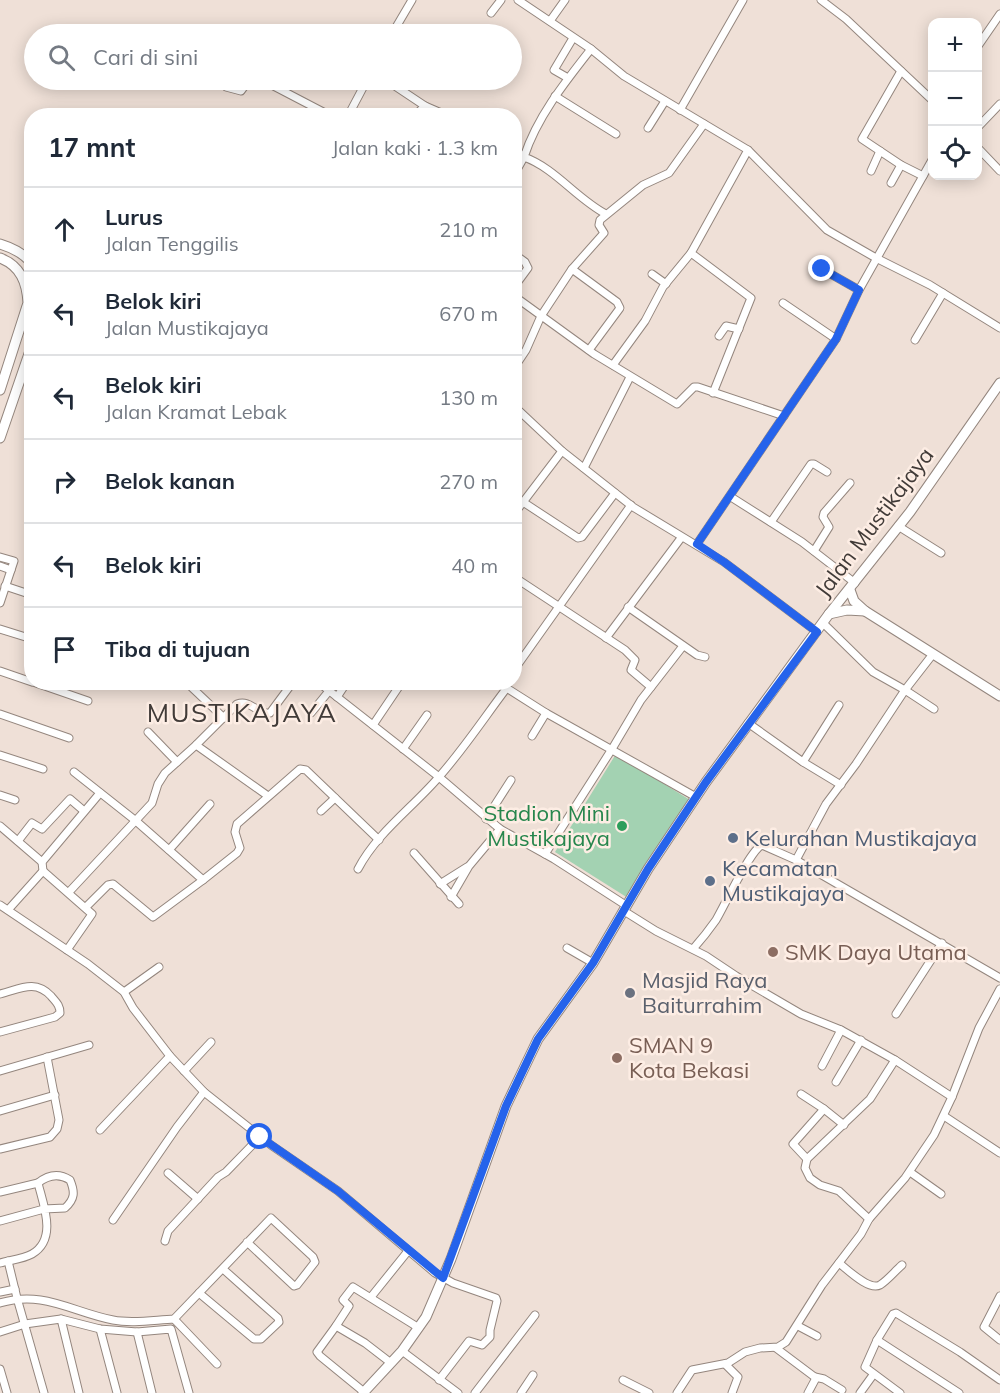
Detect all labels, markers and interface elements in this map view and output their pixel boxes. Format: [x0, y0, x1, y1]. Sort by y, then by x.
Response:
map controls [928, 18, 982, 180]
button: + [928, 18, 982, 72]
search box [24, 24, 522, 90]
icon: search [45, 41, 78, 74]
text: Cari di sini [93, 43, 198, 71]
button: − [928, 72, 982, 126]
button: locate [928, 126, 982, 180]
text: 17 mnt [48, 131, 135, 164]
text: Jalan kaki · 1.3 km [332, 135, 498, 160]
text: Lurus [105, 203, 163, 231]
icon: ahead [48, 213, 81, 246]
text: 210 m [439, 217, 498, 242]
text: Jalan Tenggilis [105, 231, 239, 256]
route end [808, 255, 834, 281]
text: Belok kiri [105, 287, 201, 315]
icon: left [48, 297, 81, 330]
text: 670 m [439, 301, 498, 326]
text: Jalan Mustikajaya [105, 315, 269, 340]
text: Belok kiri [105, 371, 201, 399]
icon: left [48, 381, 81, 414]
text: 130 m [439, 385, 498, 410]
text: Jalan Kramat Lebak [105, 399, 287, 424]
street label: Jalan Mustikajaya [809, 442, 939, 602]
icon: right [48, 465, 81, 498]
text: Belok kanan [105, 467, 235, 495]
text: 270 m [439, 469, 498, 494]
icon: left [48, 549, 81, 582]
text: Belok kiri [105, 551, 201, 579]
text: 40 m [451, 553, 498, 578]
icon: arrive [48, 633, 81, 666]
text: Tiba di tujuan [105, 635, 250, 663]
district label: MUSTIKAJAYA [147, 696, 337, 729]
place label: Stadion Mini Mustikajaya [484, 799, 610, 852]
marker: Stadion Mini Mustikajaya [615, 819, 629, 833]
place label: Kelurahan Mustikajaya [745, 824, 977, 852]
marker: Kelurahan Mustikajaya [726, 831, 740, 845]
place label: Kecamatan Mustikajaya [722, 854, 845, 907]
marker: Kecamatan Mustikajaya [703, 874, 717, 888]
place label: SMK Daya Utama [785, 938, 967, 966]
marker: SMK Daya Utama [766, 945, 780, 959]
place label: Masjid Raya Baiturrahim [642, 966, 767, 1019]
marker: Masjid Raya Baiturrahim [623, 986, 637, 1000]
place label: SMAN 9 Kota Bekasi [629, 1031, 749, 1084]
marker: SMAN 9 Kota Bekasi [610, 1051, 624, 1065]
route start [246, 1123, 272, 1149]

